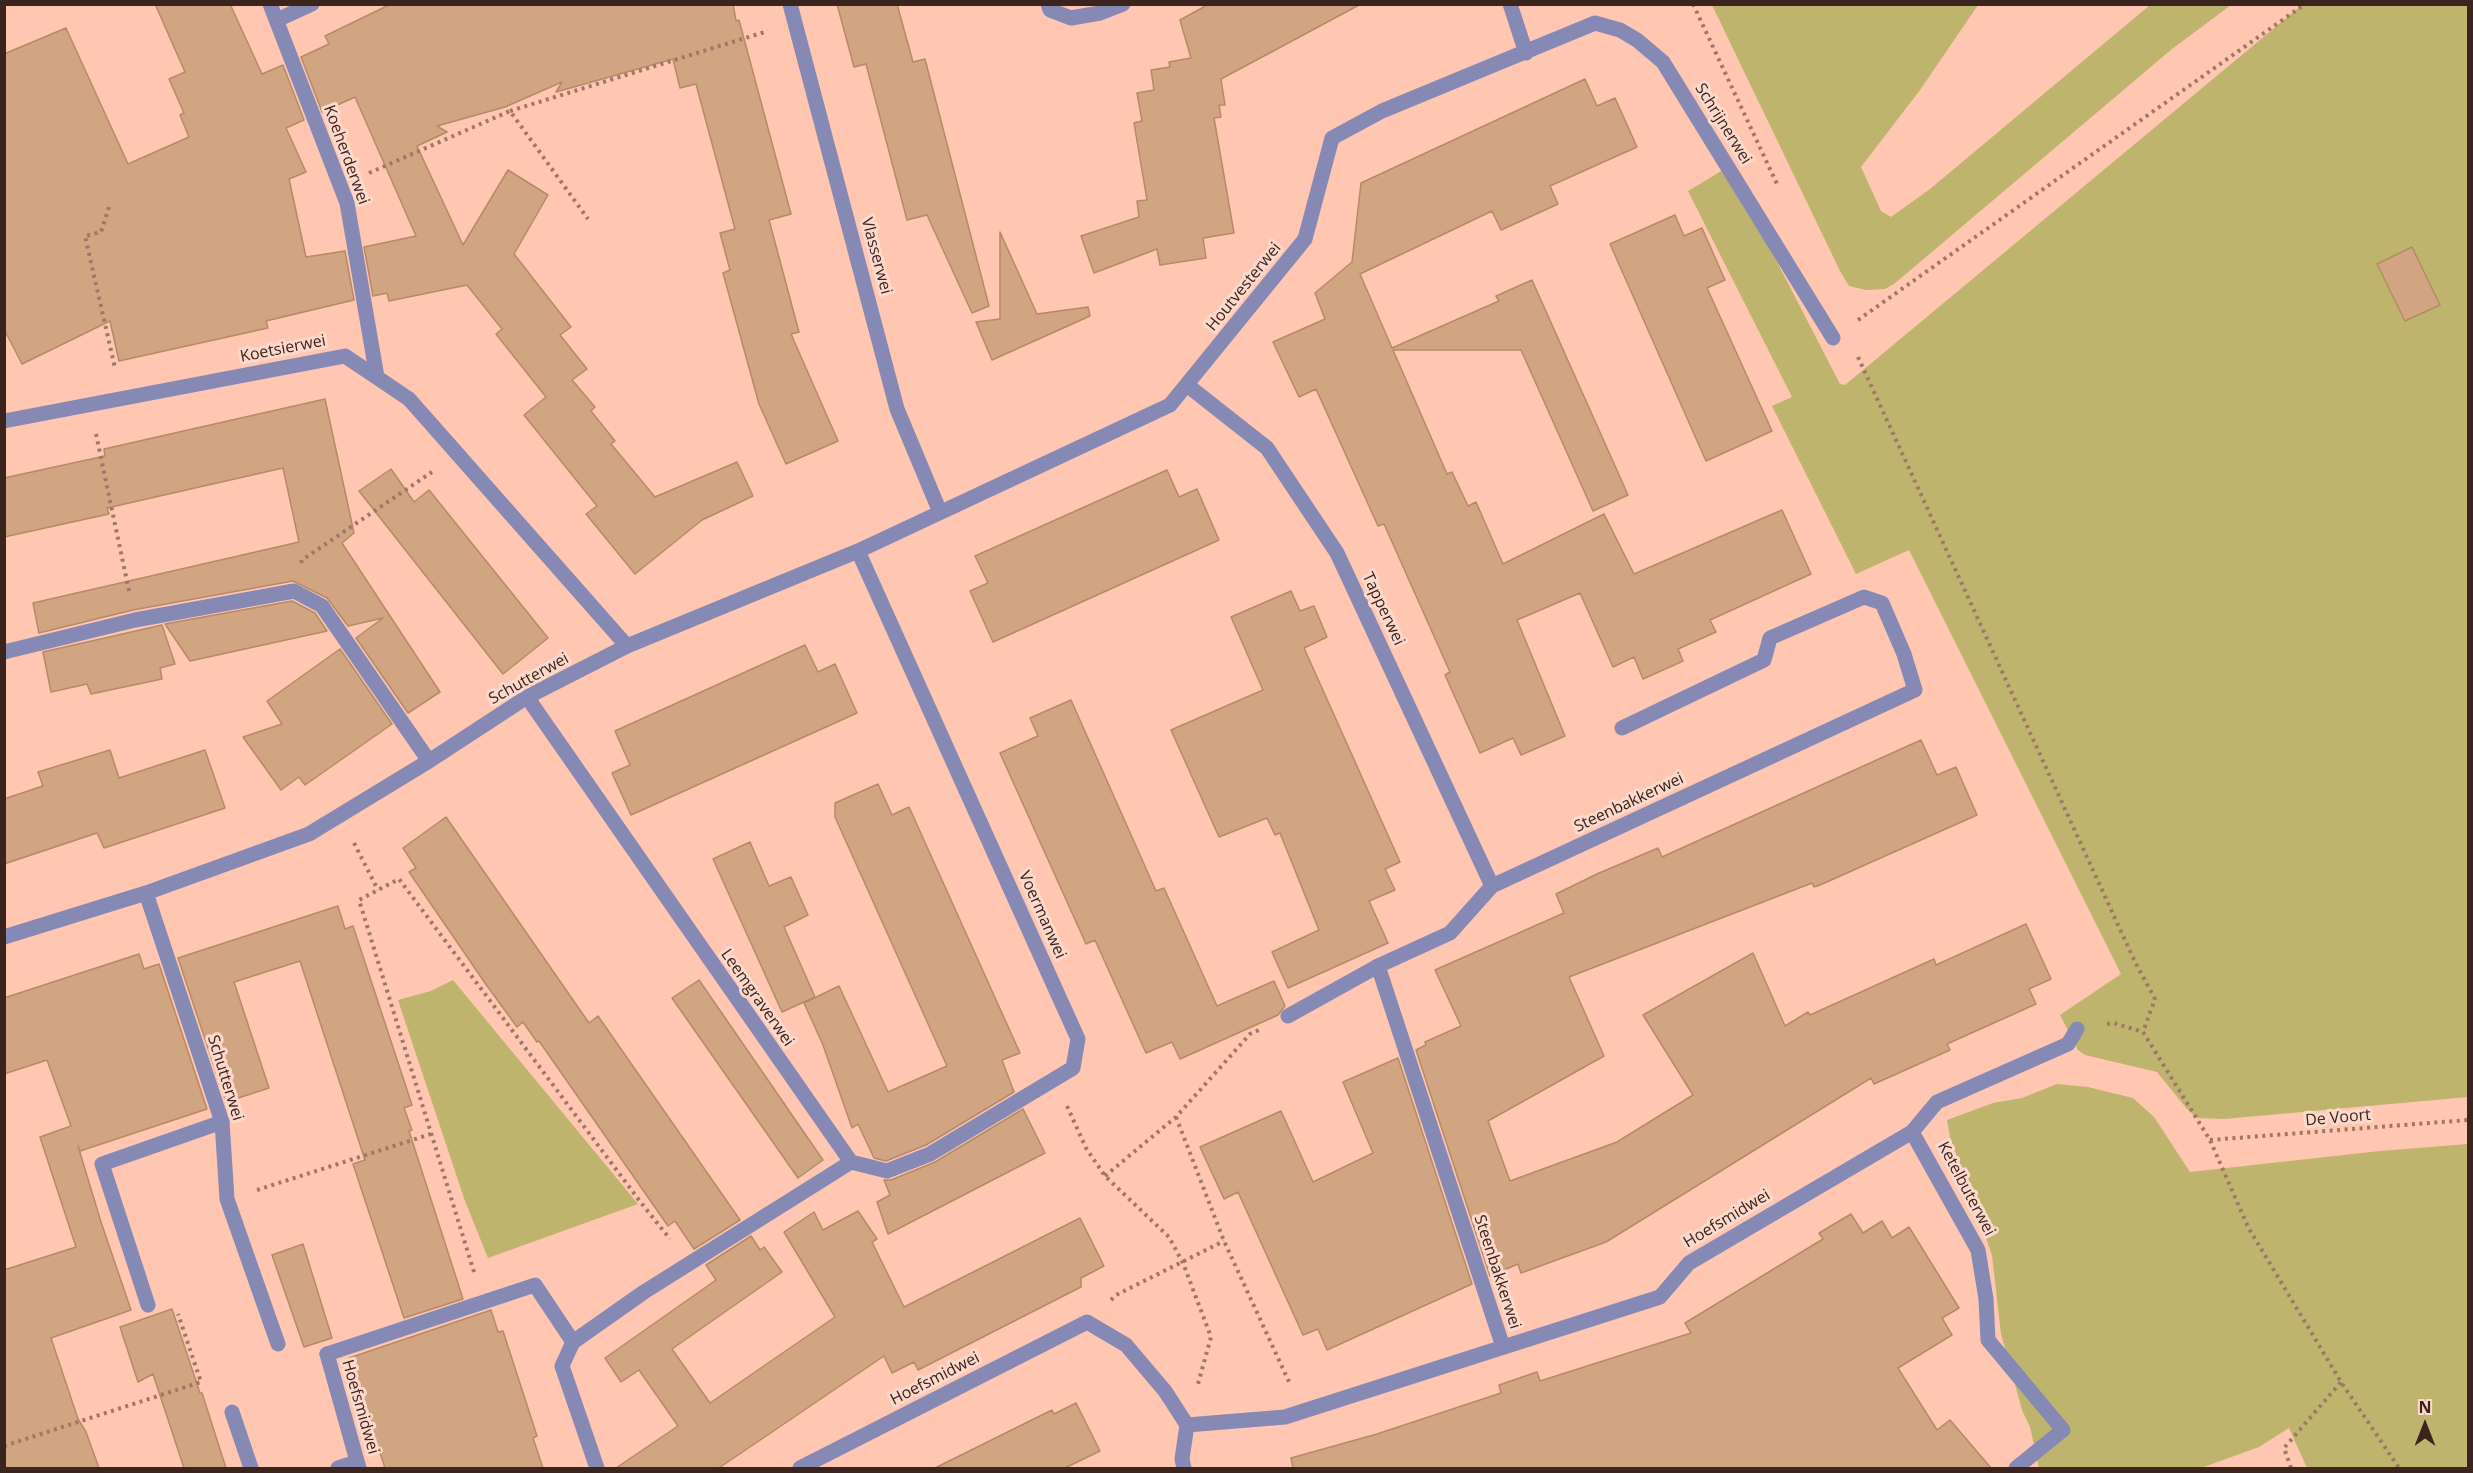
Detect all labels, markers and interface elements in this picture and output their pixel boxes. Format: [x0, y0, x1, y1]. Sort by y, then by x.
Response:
street label: Schrijnerwei [1691, 80, 1755, 168]
street label: Koeherderwei [319, 103, 373, 207]
street label: Vlasserwei [857, 216, 895, 296]
street label: Houtvesterwei [1202, 239, 1286, 335]
street label: Koetsierwei [239, 331, 327, 367]
street label: Tapperwei [1358, 569, 1408, 649]
street label: Schutterwei [486, 649, 572, 709]
street label: Steenbakkerwei [1571, 769, 1687, 837]
street label: Voermanwei [1014, 868, 1070, 962]
street label: Leemgraverwei [716, 946, 798, 1050]
street label: Schutterwei [203, 1033, 247, 1123]
street label: De Voort [2304, 1106, 2372, 1130]
street label: Ketelbuterwei [1933, 1139, 1999, 1239]
street label: Hoefsmidwei [1680, 1186, 1774, 1252]
street label: Steenbakkerwei [1470, 1213, 1524, 1331]
street label: Hoefsmidwei [887, 1348, 983, 1410]
street label: Hoefsmidwei [337, 1358, 383, 1456]
north arrow [2395, 1395, 2455, 1455]
text: N [2418, 1396, 2432, 1418]

